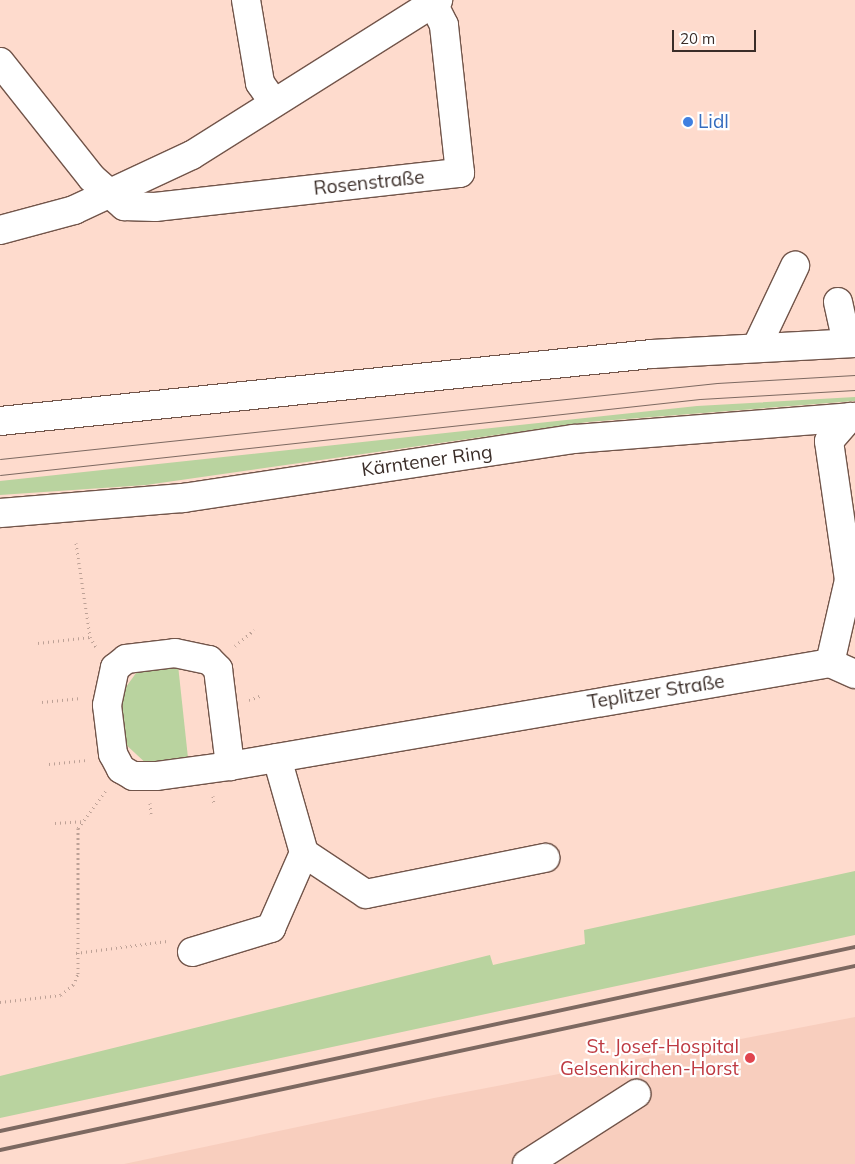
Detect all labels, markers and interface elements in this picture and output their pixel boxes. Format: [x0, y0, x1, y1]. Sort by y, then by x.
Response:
scale bar [675, 20, 759, 52]
text: 20 m [680, 29, 715, 48]
place label: Lidl [698, 111, 729, 133]
marker: Lidl [682, 116, 694, 128]
street label: Rosenstraße [312, 166, 426, 200]
street label: Kärntener Ring [360, 441, 494, 481]
street label: Teplitzer Straße [586, 670, 726, 714]
place label: St. Josef-Hospital Gelsenkirchen-Horst [560, 1036, 739, 1080]
marker: St. Josef-Hospital Gelsenkirchen-Horst [743, 1051, 757, 1065]

